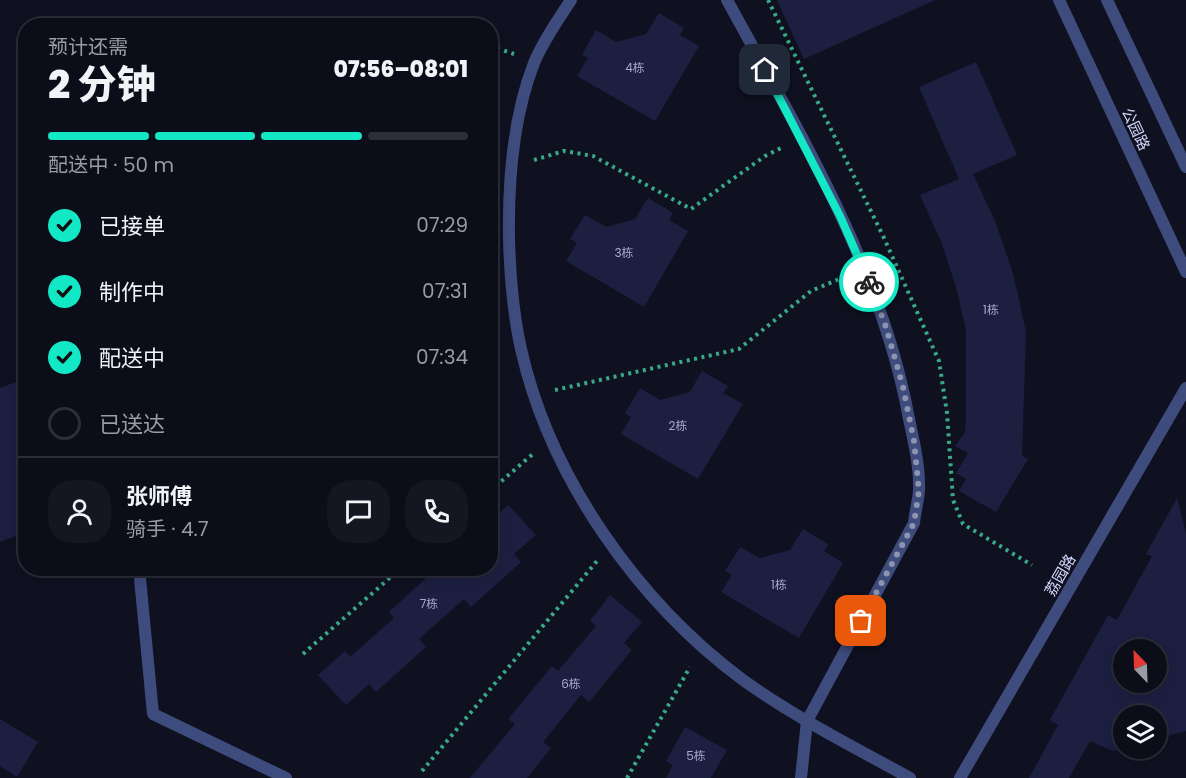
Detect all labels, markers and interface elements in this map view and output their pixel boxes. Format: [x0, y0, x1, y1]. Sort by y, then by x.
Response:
text: 预计还需 [48, 33, 128, 61]
pin [739, 44, 790, 95]
icon: home [748, 53, 781, 86]
text: 07:56–08:01 [333, 54, 468, 85]
text: 2 分钟 [48, 57, 156, 112]
house number: 4栋 [625, 59, 645, 76]
street label: 公园路 [1117, 104, 1155, 154]
text: 配送中 · 50 m [48, 151, 174, 179]
icon: check [48, 209, 81, 242]
text: 已接单 [99, 211, 165, 242]
text: 07:29 [416, 211, 468, 239]
house number: 3栋 [614, 244, 634, 261]
courier [839, 252, 899, 312]
icon: bike [853, 266, 886, 299]
icon: check [48, 275, 81, 308]
text: 制作中 [99, 277, 165, 308]
text: 07:31 [422, 277, 468, 305]
house number: 1栋 [983, 301, 999, 318]
icon: check [48, 341, 81, 374]
text: 配送中 [99, 343, 165, 374]
text: 07:34 [416, 343, 468, 371]
text: 已送达 [99, 409, 165, 440]
house number: 2栋 [669, 417, 687, 434]
button: person [48, 480, 111, 543]
button: chat [327, 480, 390, 543]
button: phone [405, 480, 468, 543]
text: 张师傅 [126, 481, 192, 512]
text: 骑手 · 4.7 [126, 515, 209, 543]
street label: 荔园路 [1040, 550, 1080, 600]
house number: 1栋 [771, 576, 787, 593]
house number: 7栋 [420, 595, 438, 612]
pin [835, 595, 886, 646]
icon: bag [844, 604, 877, 637]
north arrow [1113, 639, 1167, 693]
map controls [1113, 639, 1167, 759]
house number: 6栋 [561, 675, 581, 692]
button: layers [1113, 705, 1167, 759]
house number: 5栋 [686, 747, 706, 764]

